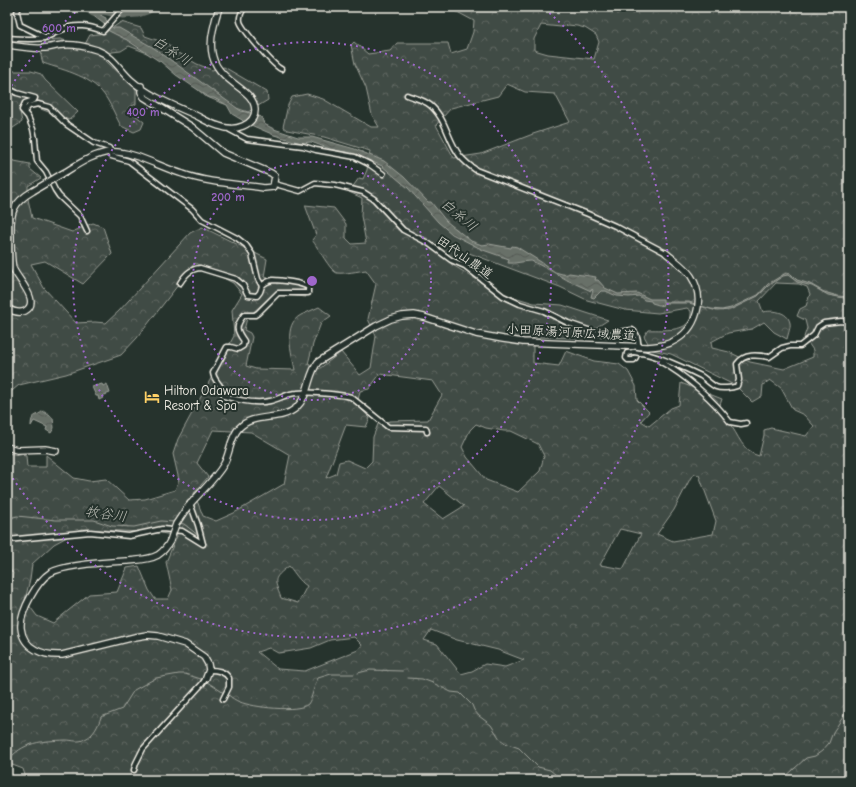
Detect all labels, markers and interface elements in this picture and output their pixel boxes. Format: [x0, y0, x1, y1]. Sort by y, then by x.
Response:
text: 600 m [42, 21, 76, 35]
water label: 白糸川 [150, 32, 194, 70]
text: 400 m [126, 105, 160, 119]
text: 200 m [211, 190, 245, 204]
water label: 白糸川 [437, 195, 481, 235]
street label: 田代山農道 [434, 232, 496, 282]
centre of rings [305, 274, 319, 288]
street label: 小田原湯河原広域農道 [506, 321, 636, 343]
place label: Hilton Odawara Resort & Spa [164, 383, 249, 413]
hotel icon: Hilton Odawara Resort & Spa [143, 388, 161, 406]
water label: 牧谷川 [84, 503, 128, 525]

